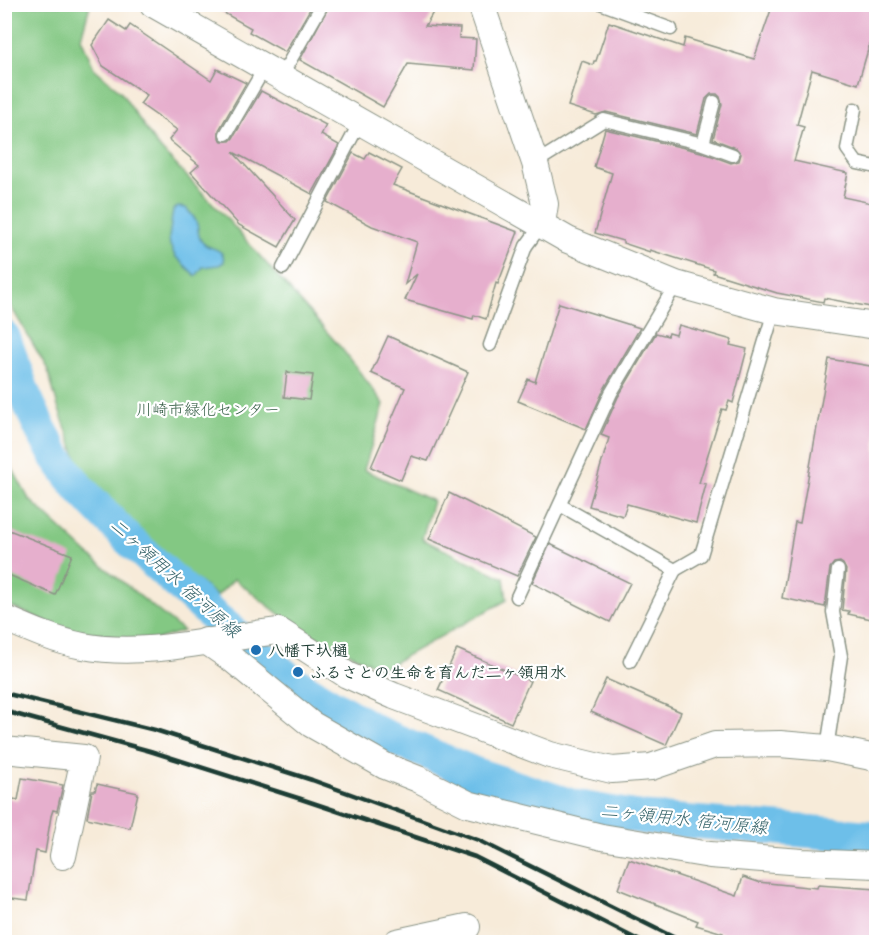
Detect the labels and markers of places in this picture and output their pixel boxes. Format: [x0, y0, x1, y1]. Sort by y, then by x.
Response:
place label: 八幡下圦樋 [268, 639, 348, 660]
marker: 八幡下圦樋 [249, 643, 263, 657]
place label: ふるさとの生命を育んだ二ヶ領用水 [310, 661, 567, 682]
marker: ふるさとの生命を育んだ二ヶ領用水 [291, 665, 305, 679]

